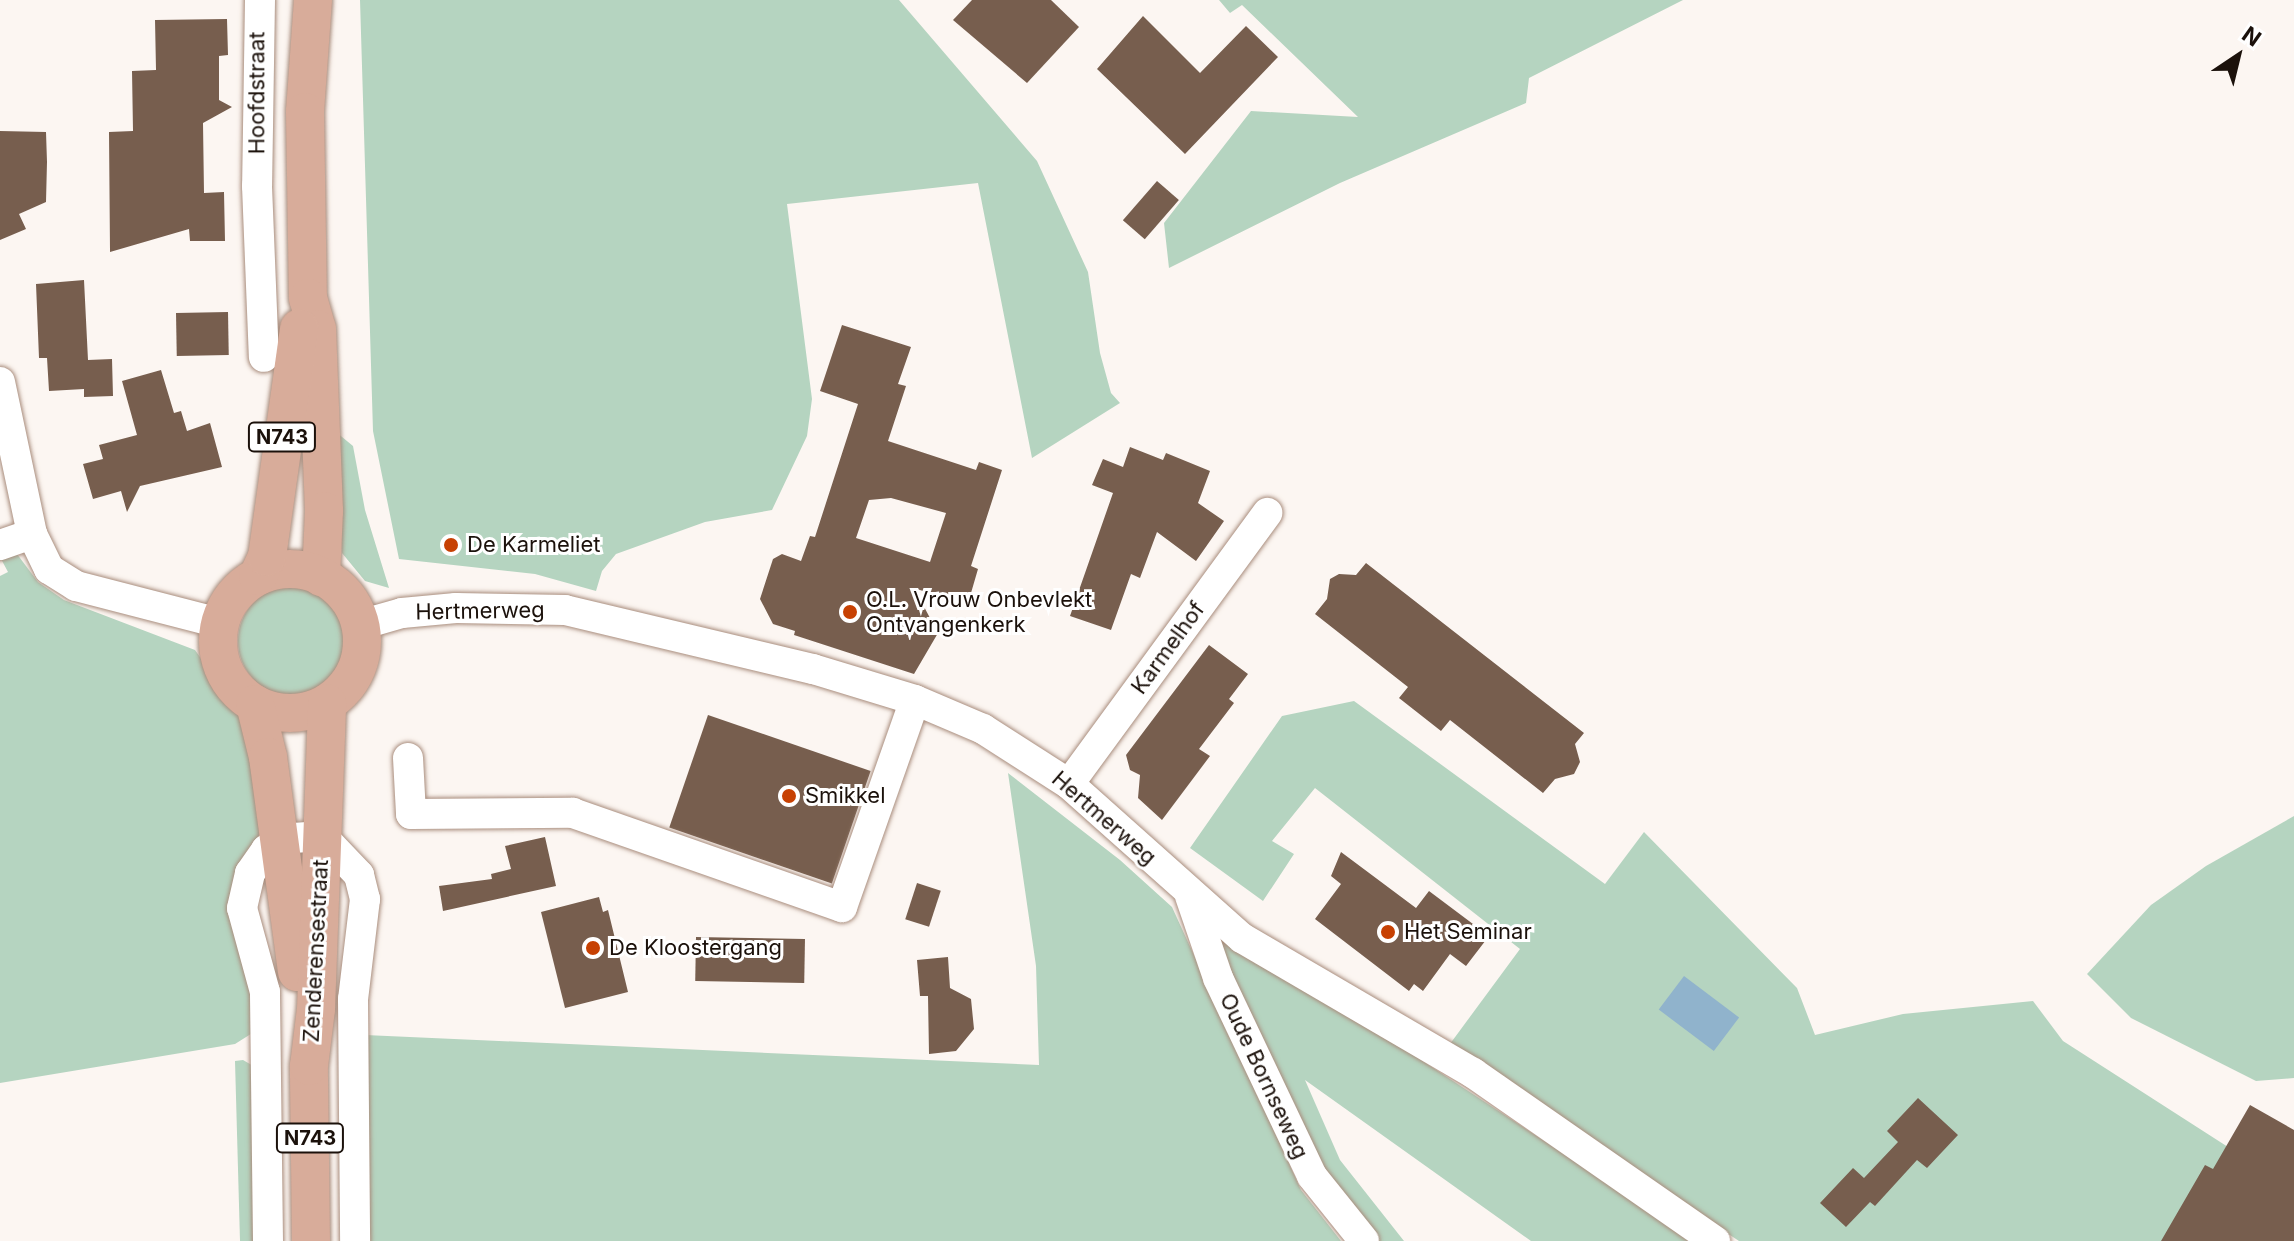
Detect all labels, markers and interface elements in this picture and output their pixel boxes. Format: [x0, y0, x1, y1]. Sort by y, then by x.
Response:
north arrow [2198, 16, 2278, 96]
text: N [2237, 21, 2266, 52]
street label: Hoofdstraat [244, 32, 270, 154]
road number: N743 [246, 421, 318, 453]
place label: De Karmeliet [467, 532, 600, 558]
marker: De Karmeliet [442, 536, 460, 554]
place label: O.L. Vrouw Onbevlekt Ontvangenkerk [866, 586, 1092, 638]
street label: Hertmerweg [415, 597, 545, 625]
street label: Karmelhof [1126, 597, 1210, 699]
marker: O.L. Vrouw Onbevlekt Ontvangenkerk [841, 603, 859, 621]
street label: Hertmerweg [1046, 766, 1162, 870]
place label: Smikkel [805, 783, 886, 809]
marker: Smikkel [780, 787, 798, 805]
street label: Zenderensestraat [298, 859, 334, 1043]
place label: Het Seminar [1404, 919, 1532, 945]
marker: Het Seminar [1379, 923, 1397, 941]
place label: De Kloostergang [609, 935, 782, 961]
marker: De Kloostergang [584, 939, 602, 957]
street label: Oude Bornseweg [1214, 989, 1314, 1163]
road number: N743 [274, 1122, 346, 1154]

